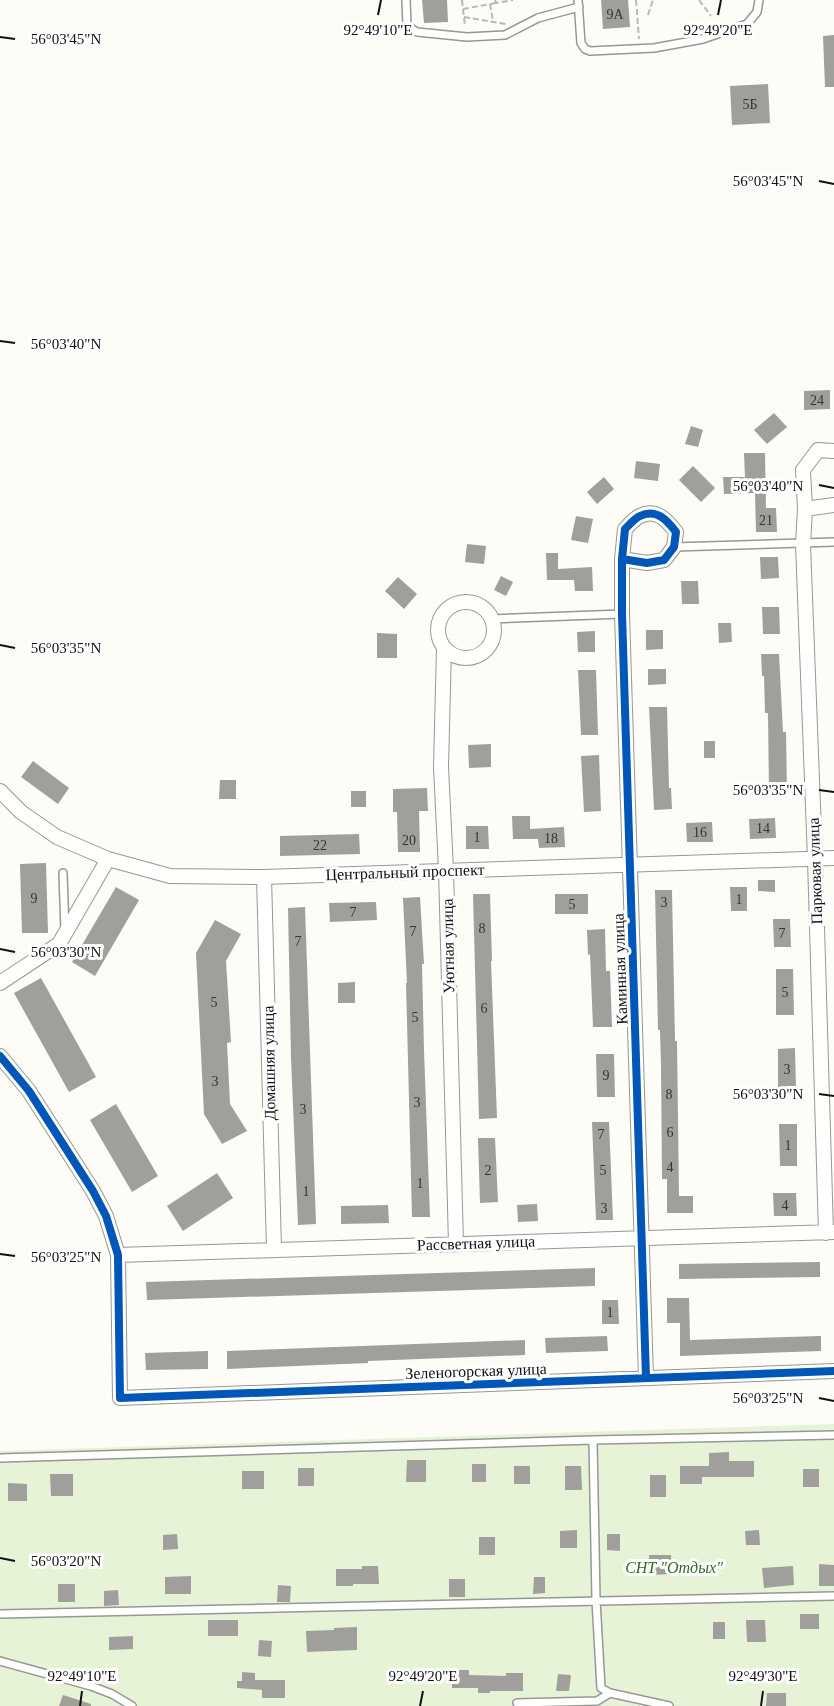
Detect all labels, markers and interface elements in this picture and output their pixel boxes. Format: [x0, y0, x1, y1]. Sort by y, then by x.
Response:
house number: 9А [606, 7, 624, 22]
text: 92°49'10"E [344, 22, 413, 38]
text: 92°49'20"E [684, 22, 753, 38]
text: 56°03'45"N [31, 31, 101, 47]
house number: 5Б [742, 97, 758, 112]
text: 56°03'45"N [733, 173, 803, 189]
text: 56°03'40"N [31, 336, 101, 352]
house number: 24 [810, 393, 824, 408]
text: 56°03'40"N [733, 478, 803, 494]
house number: 21 [759, 513, 773, 528]
text: 56°03'35"N [31, 640, 101, 656]
text: 56°03'35"N [733, 782, 803, 798]
street label: Парковая улица [805, 817, 826, 925]
house number: 14 [756, 821, 770, 836]
house number: 16 [693, 825, 707, 840]
house number: 1 [474, 830, 481, 845]
house number: 18 [544, 831, 558, 846]
house number: 20 [402, 833, 416, 848]
house number: 22 [313, 838, 327, 853]
street label: Центральный проспект [325, 861, 485, 884]
house number: 9 [31, 891, 38, 906]
house number: 1 [736, 892, 743, 907]
house number: 3 [661, 895, 668, 910]
house number: 5 [569, 897, 576, 912]
street label: Уютная улица [439, 898, 458, 994]
house number: 7 [350, 905, 357, 920]
street label: Каминная улица [610, 913, 631, 1025]
house number: 8 [479, 921, 486, 936]
house number: 7 [410, 924, 417, 939]
house number: 7 [779, 926, 786, 941]
house number: 7 [295, 934, 302, 949]
text: 56°03'30"N [31, 944, 101, 960]
house number: 5 [782, 985, 789, 1000]
house number: 5 [211, 995, 218, 1010]
house number: 6 [481, 1001, 488, 1016]
street label: Домашняя улица [259, 1005, 280, 1121]
house number: 5 [412, 1010, 419, 1025]
house number: 3 [784, 1062, 791, 1077]
house number: 9 [603, 1068, 610, 1083]
house number: 3 [212, 1074, 219, 1089]
text: 56°03'30"N [733, 1086, 803, 1102]
house number: 8 [666, 1087, 673, 1102]
house number: 3 [414, 1095, 421, 1110]
house number: 3 [300, 1102, 307, 1117]
house number: 6 [667, 1125, 674, 1140]
house number: 7 [598, 1127, 605, 1142]
house number: 1 [785, 1138, 792, 1153]
house number: 4 [667, 1160, 674, 1175]
house number: 2 [485, 1163, 492, 1178]
house number: 5 [600, 1163, 607, 1178]
house number: 1 [417, 1176, 424, 1191]
house number: 1 [303, 1184, 310, 1199]
house number: 4 [782, 1198, 789, 1213]
house number: 3 [601, 1201, 608, 1216]
street label: Рассветная улица [417, 1232, 535, 1255]
text: 56°03'25"N [31, 1249, 101, 1265]
house number: 1 [607, 1305, 614, 1320]
street label: Зеленогорская улица [405, 1360, 547, 1383]
text: 56°03'25"N [733, 1390, 803, 1406]
text: 56°03'20"N [31, 1553, 101, 1569]
park label: СНТ "Отдых" [625, 1559, 723, 1576]
text: 92°49'10"E [48, 1668, 117, 1684]
text: 92°49'20"E [389, 1668, 458, 1684]
text: 92°49'30"E [729, 1668, 798, 1684]

